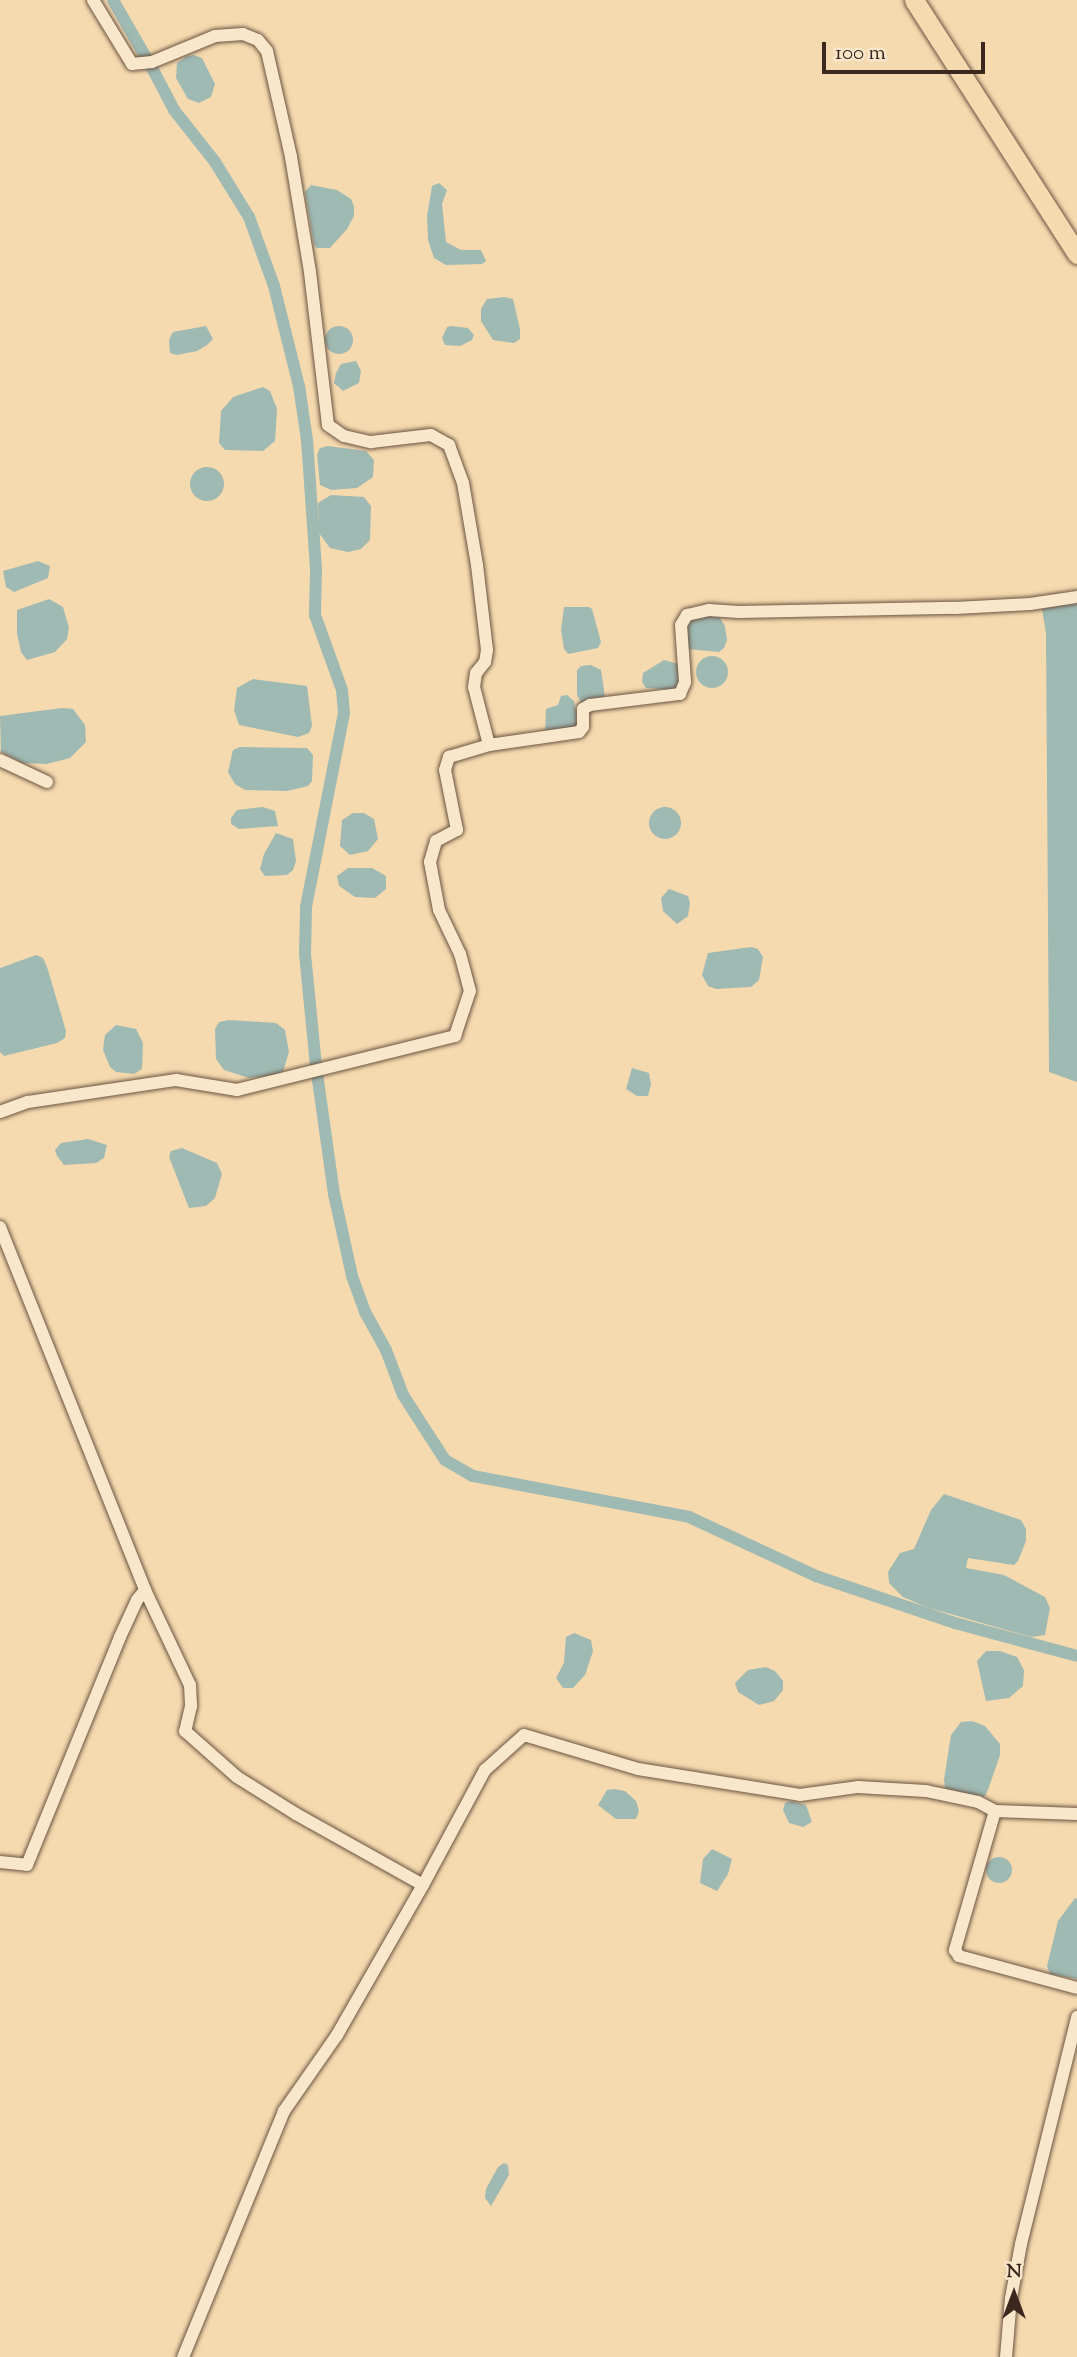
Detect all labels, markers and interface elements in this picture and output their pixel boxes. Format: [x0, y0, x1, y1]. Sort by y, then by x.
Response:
scale bar [825, 28, 988, 72]
text: 100 m [835, 39, 886, 69]
north arrow [979, 2259, 1049, 2329]
text: N [1006, 2259, 1022, 2286]

